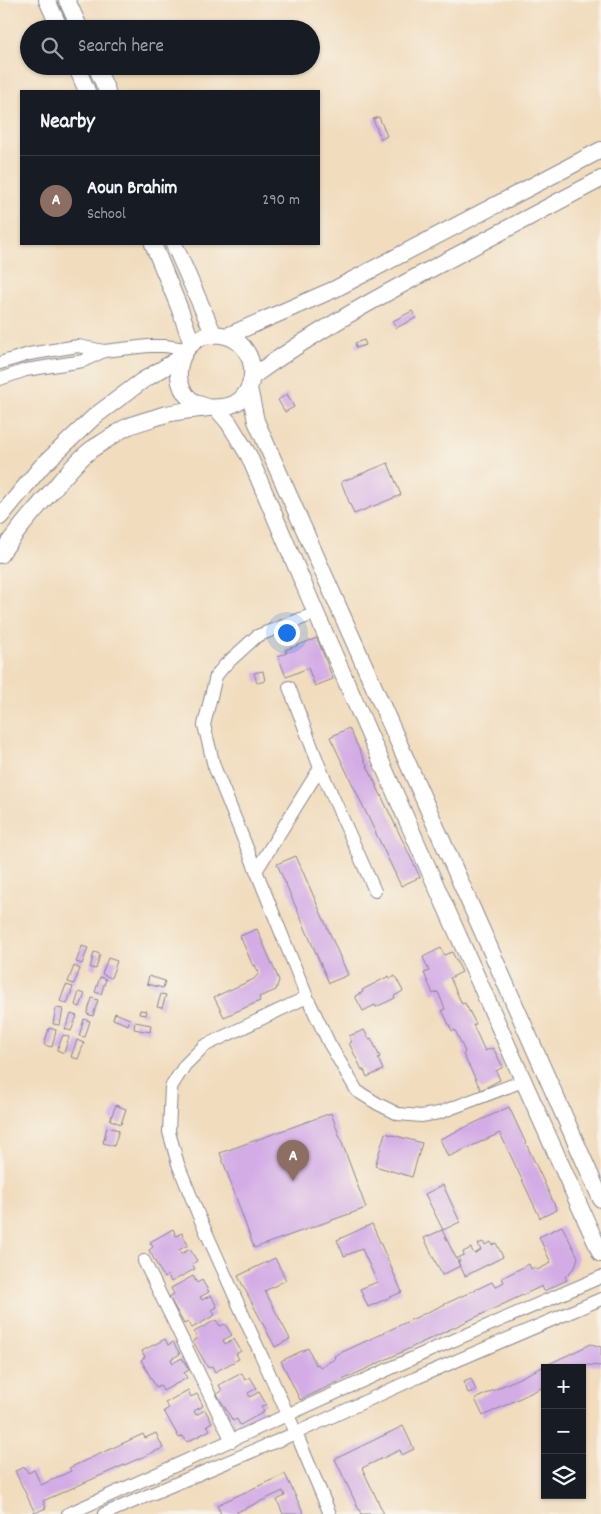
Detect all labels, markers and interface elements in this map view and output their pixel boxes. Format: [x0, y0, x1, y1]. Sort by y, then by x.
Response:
search box [20, 20, 320, 75]
icon: search [38, 34, 66, 62]
text: Search here [78, 34, 164, 61]
text: Nearby [40, 108, 95, 138]
text: Aoun Brahim [87, 176, 177, 203]
text: A [52, 189, 60, 212]
text: 290 m [262, 189, 300, 212]
text: School [87, 203, 126, 226]
your location [274, 620, 300, 646]
pin: A [277, 1140, 309, 1181]
map controls [541, 1364, 586, 1499]
button: + [541, 1364, 586, 1409]
button: − [541, 1409, 586, 1454]
button: layers [541, 1454, 586, 1499]

